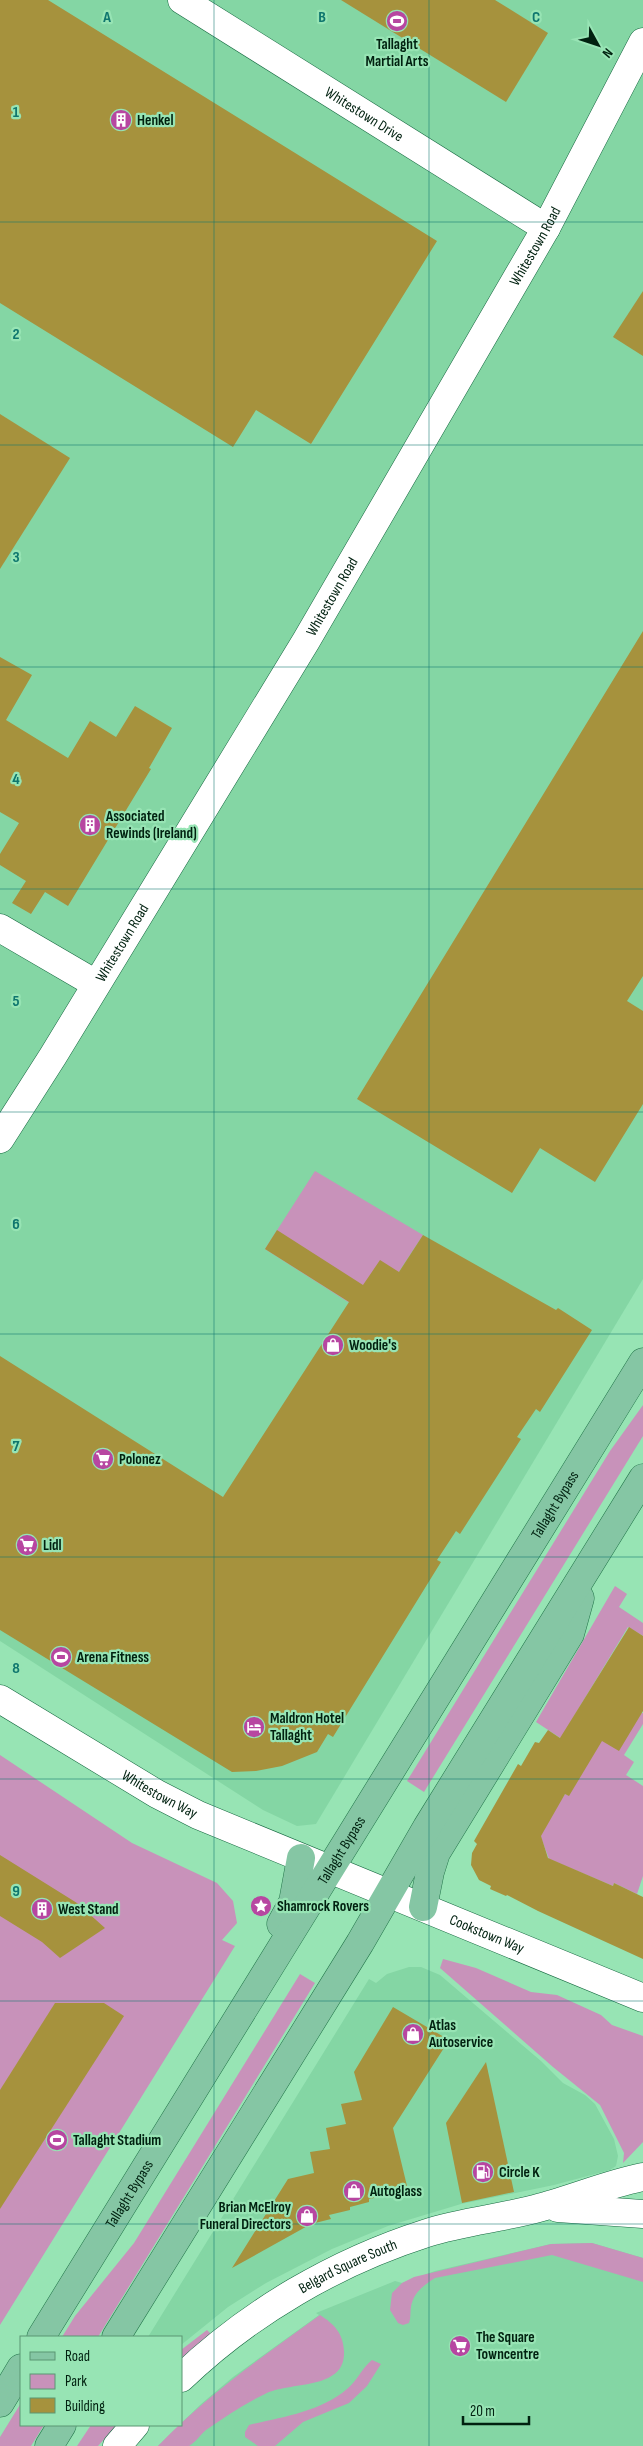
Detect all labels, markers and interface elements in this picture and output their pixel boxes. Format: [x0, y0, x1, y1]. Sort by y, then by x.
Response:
text: A [102, 8, 111, 27]
text: B [318, 8, 326, 27]
text: C [532, 8, 540, 27]
sports icon: Tallaght Martial Arts [385, 9, 409, 33]
north arrow [573, 20, 623, 70]
place label: Tallaght Martial Arts [366, 35, 429, 71]
text: N [599, 45, 616, 61]
street label: Whitestown Drive [321, 83, 407, 146]
text: 1 [13, 103, 20, 122]
building icon: Henkel [109, 108, 133, 132]
place label: Henkel [137, 111, 174, 130]
street label: Whitestown Road [506, 204, 565, 289]
text: 2 [12, 325, 20, 344]
text: 3 [12, 548, 20, 567]
street label: Whitestown Road [302, 554, 363, 639]
text: 4 [12, 770, 20, 789]
place label: Associated Rewinds (Ireland) [105, 807, 197, 843]
building icon: Associated Rewinds (Ireland) [78, 813, 102, 837]
street label: Whitestown Road [91, 901, 153, 986]
text: 5 [12, 992, 20, 1011]
text: 6 [12, 1215, 20, 1234]
shop icon: Woodie's [321, 1333, 345, 1357]
place label: Woodie's [349, 1336, 397, 1355]
text: 7 [13, 1437, 20, 1456]
supermarket icon: Polonez [91, 1447, 115, 1471]
place label: Polonez [119, 1450, 161, 1469]
street label: Tallaght Bypass [527, 1467, 583, 1543]
supermarket icon: Lidl [15, 1533, 39, 1557]
place label: Lidl [43, 1536, 62, 1555]
sports icon: Arena Fitness [49, 1645, 73, 1669]
place label: Arena Fitness [76, 1648, 149, 1667]
text: 8 [12, 1659, 20, 1678]
place label: Maldron Hotel Tallaght [270, 1709, 344, 1745]
hotel icon: Maldron Hotel Tallaght [242, 1715, 266, 1739]
street label: Whitestown Way [118, 1766, 201, 1823]
street label: Tallaght Bypass [314, 1813, 370, 1888]
text: 9 [12, 1882, 20, 1901]
place icon: Shamrock Rovers [249, 1894, 273, 1918]
building icon: West Stand [30, 1897, 54, 1921]
place label: Shamrock Rovers [277, 1897, 369, 1916]
place label: West Stand [58, 1900, 119, 1919]
street label: Cookstown Way [447, 1910, 527, 1958]
place label: Atlas Autoservice [428, 2016, 493, 2052]
shop icon: Atlas Autoservice [401, 2022, 425, 2046]
sports icon: Tallaght Stadium [45, 2128, 69, 2152]
place label: Tallaght Stadium [73, 2131, 161, 2150]
street label: Tallaght Bypass [101, 2157, 158, 2232]
fuel station icon: Circle K [471, 2160, 495, 2184]
place label: Circle K [499, 2163, 540, 2182]
shop icon: Autoglass [342, 2179, 366, 2203]
place label: Autoglass [369, 2182, 422, 2201]
place label: Brian McElroy Funeral Directors [200, 2198, 292, 2234]
shop icon: Brian McElroy Funeral Directors [295, 2204, 319, 2228]
street label: Belgard Square South [295, 2235, 400, 2298]
place label: The Square Towncentre [476, 2328, 539, 2364]
supermarket icon: The Square Towncentre [448, 2334, 472, 2358]
legend [20, 2336, 182, 2426]
text: Road [65, 2347, 90, 2366]
text: Park [65, 2372, 87, 2391]
scale bar [463, 2394, 529, 2426]
text: Building [65, 2397, 105, 2416]
text: 20 m [470, 2402, 495, 2421]

